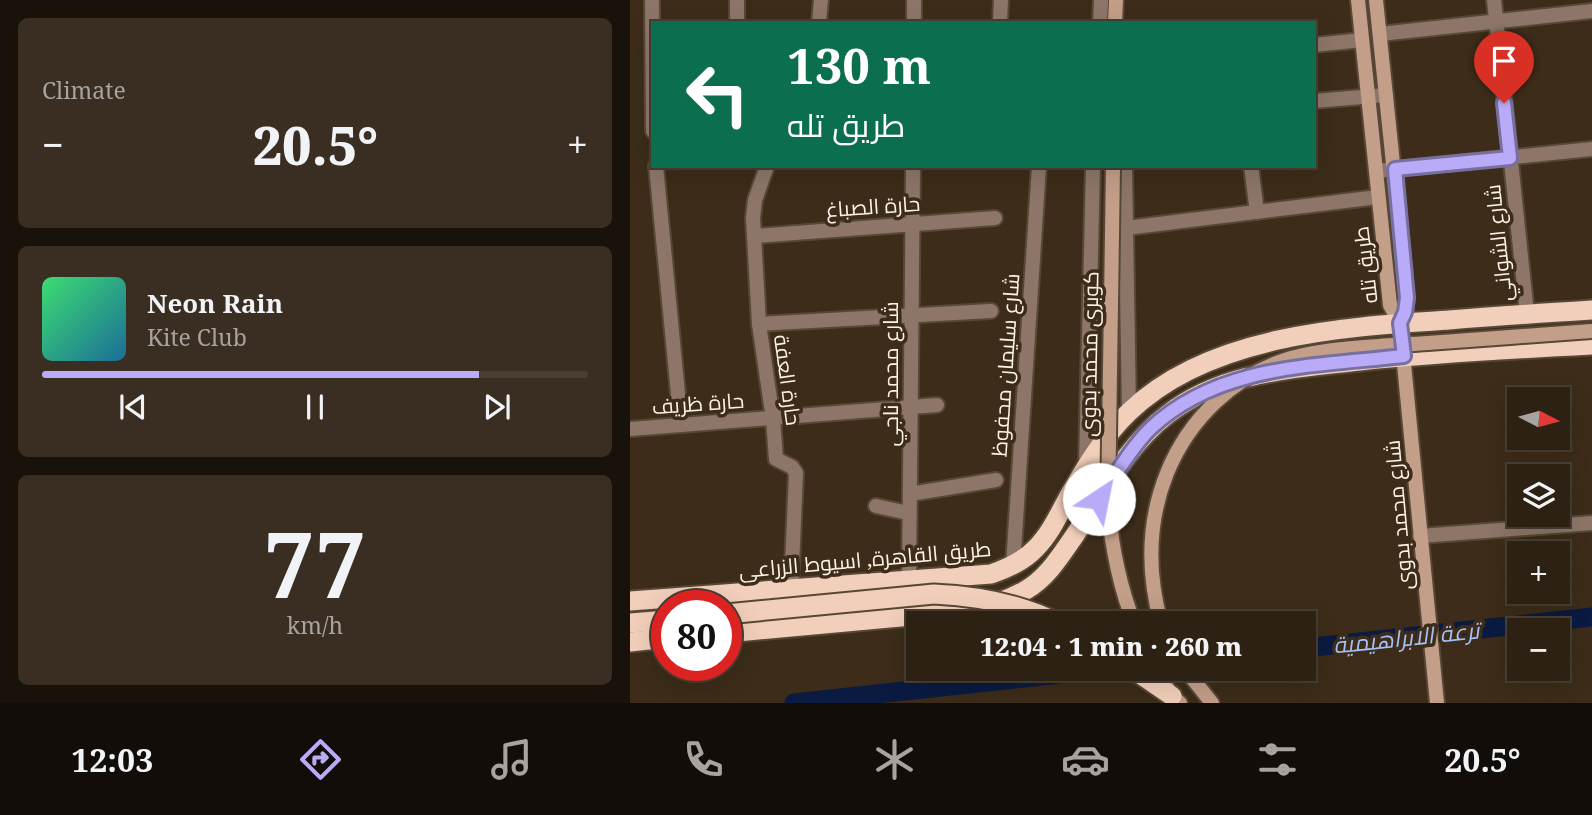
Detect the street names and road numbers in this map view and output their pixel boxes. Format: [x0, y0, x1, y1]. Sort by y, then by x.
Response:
street label: شارع الشواني [1478, 183, 1521, 303]
street label: حارة الصباغ [825, 189, 921, 224]
street label: طريق تله [1346, 225, 1384, 305]
street label: كوبرى محمد بدوى [1074, 271, 1104, 437]
street label: شارع سليمان محفوظ [985, 272, 1026, 458]
street label: شارع محمد ناجي [876, 301, 907, 447]
street label: حارة العفة [768, 333, 808, 427]
street label: حارة ظريف [651, 386, 745, 420]
street label: شارع محمد بدوى [1378, 439, 1419, 591]
street label: طريق القاهرة, اسيوط الزراعى [738, 534, 992, 584]

